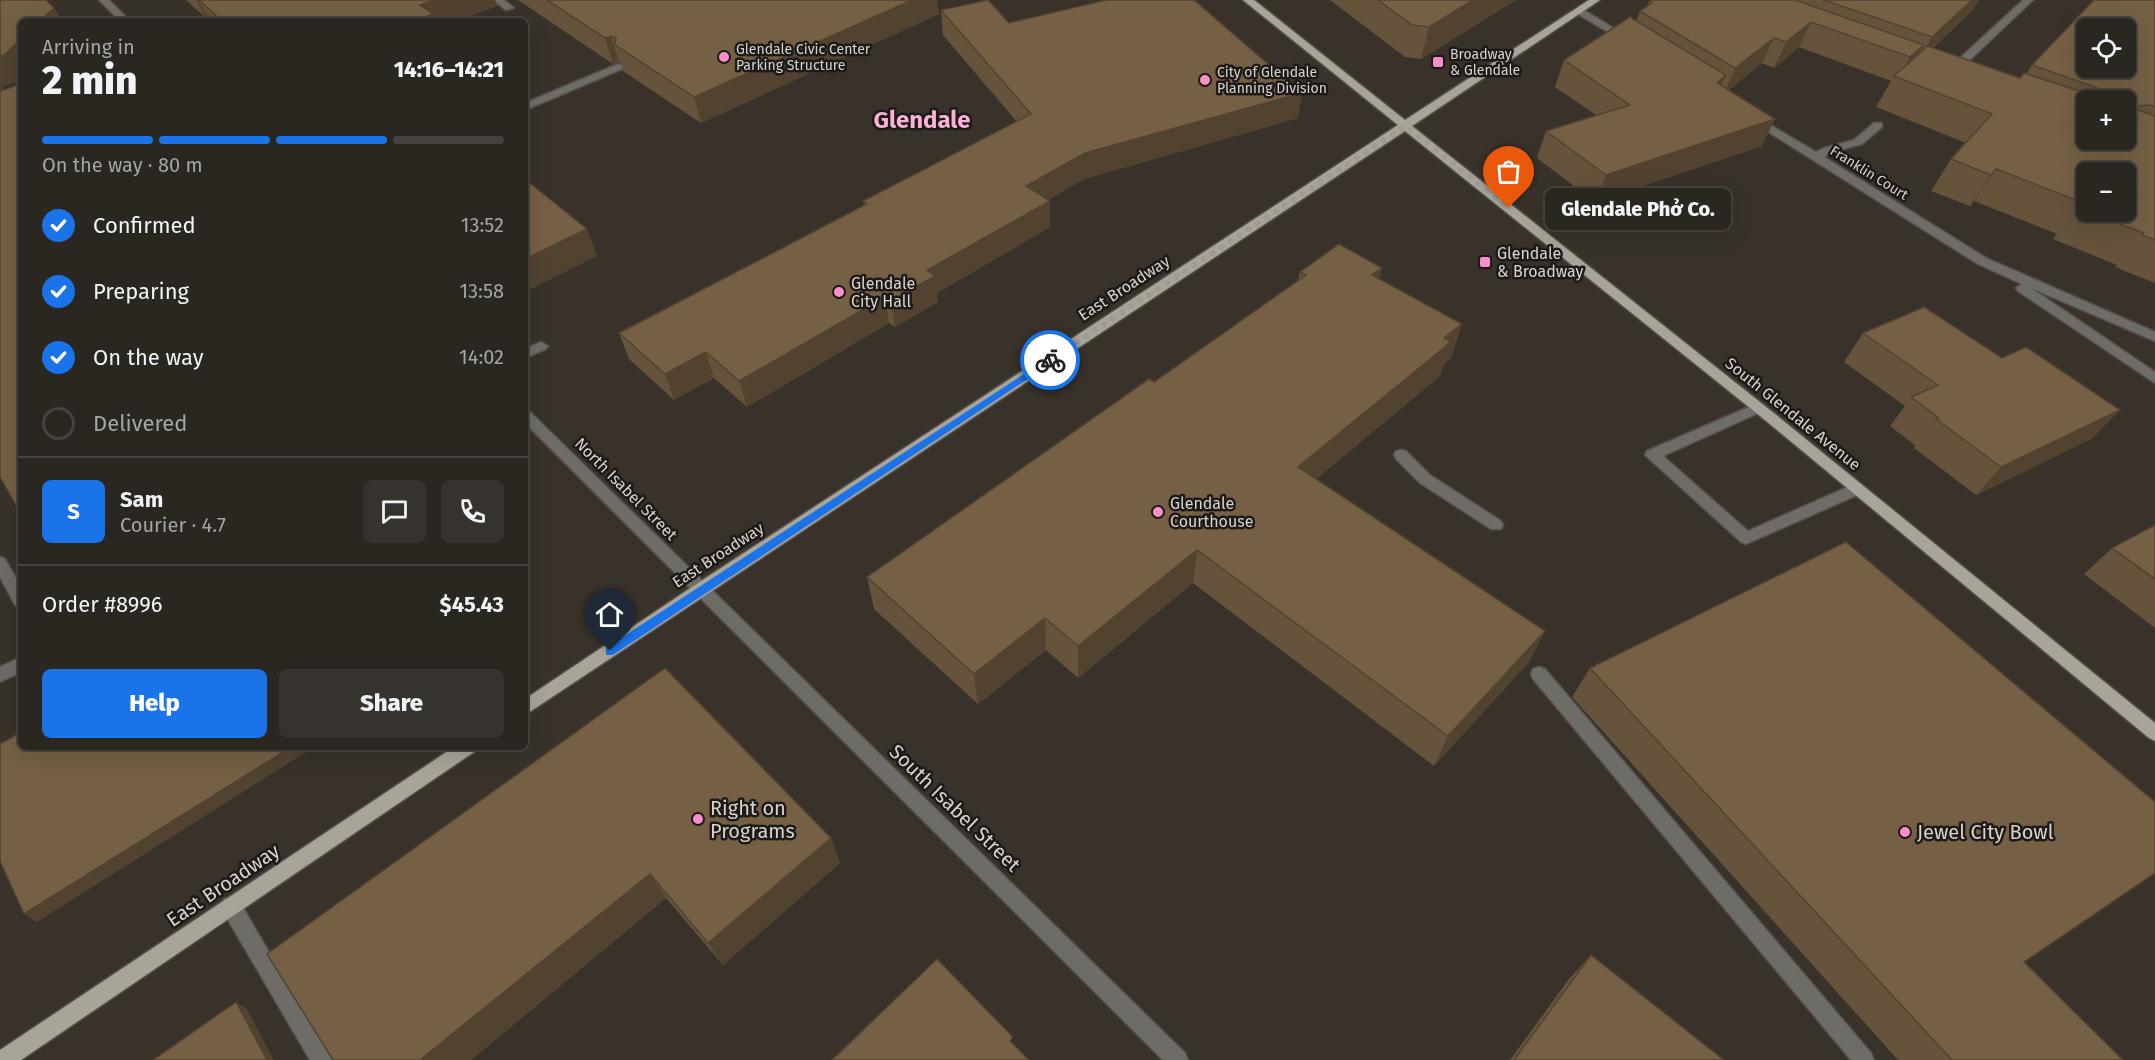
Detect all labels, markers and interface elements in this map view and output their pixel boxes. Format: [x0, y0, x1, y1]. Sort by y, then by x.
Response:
map controls [2076, 18, 2136, 222]
button: locate [2076, 18, 2136, 78]
text: Arriving in [42, 35, 135, 59]
place label: Glendale Civic Center Parking Structure [736, 41, 871, 74]
place label: Broadway & Glendale [1450, 46, 1520, 79]
marker: Glendale Civic Center Parking Structure [717, 50, 731, 64]
marker: Broadway & Glendale [1431, 55, 1445, 69]
text: 14:16–14:21 [394, 56, 504, 83]
text: 2 min [42, 58, 138, 104]
place label: City of Glendale Planning Division [1217, 64, 1327, 97]
marker: City of Glendale Planning Division [1198, 73, 1212, 87]
button: + [2076, 90, 2136, 150]
district label: Glendale [873, 106, 971, 134]
street label: Franklin Court [1827, 142, 1912, 204]
pin [1483, 146, 1534, 208]
text: On the way · 80 m [42, 153, 203, 177]
icon: bag [1492, 155, 1525, 188]
button: − [2076, 162, 2136, 222]
callout: Glendale Phở Co. [1545, 187, 1731, 229]
text: Glendale Phở Co. [1561, 197, 1715, 221]
icon: check [42, 209, 75, 242]
text: Confirmed [93, 212, 196, 239]
text: 13:52 [461, 213, 504, 237]
place label: Glendale & Broadway [1497, 244, 1584, 281]
street label: East Broadway [1075, 251, 1173, 325]
marker: Glendale & Broadway [1478, 255, 1492, 269]
place label: Glendale City Hall [851, 274, 915, 311]
icon: check [42, 275, 75, 308]
text: Preparing [93, 278, 189, 305]
text: 13:58 [459, 279, 504, 303]
marker: Glendale City Hall [832, 285, 846, 299]
courier [1020, 330, 1080, 390]
icon: check [42, 341, 75, 374]
text: On the way [93, 344, 204, 371]
icon: bike [1034, 344, 1067, 377]
text: 14:02 [459, 345, 504, 369]
street label: South Glendale Avenue [1722, 354, 1864, 474]
text: Delivered [93, 410, 188, 437]
street label: North Isabel Street [571, 434, 681, 544]
button: chat [363, 480, 426, 543]
button: phone [441, 480, 504, 543]
text: Sam [120, 486, 163, 513]
place label: Glendale Courthouse [1170, 494, 1253, 531]
text: S [67, 498, 80, 525]
marker: Glendale Courthouse [1151, 505, 1165, 519]
text: Courier · 4.7 [120, 513, 226, 537]
street label: East Broadway [669, 518, 767, 592]
pin [584, 589, 635, 651]
text: Order #8996 [42, 591, 163, 618]
text: $45.43 [440, 591, 504, 618]
icon: home [593, 598, 626, 631]
button: Help [42, 669, 267, 738]
button: Share [279, 669, 504, 738]
street label: South Isabel Street [885, 739, 1026, 877]
place label: Right on Programs [710, 796, 795, 843]
marker: Right on Programs [691, 812, 705, 826]
place label: Jewel City Bowl [1917, 820, 2054, 844]
marker: Jewel City Bowl [1898, 825, 1912, 839]
street label: East Broadway [162, 838, 284, 932]

